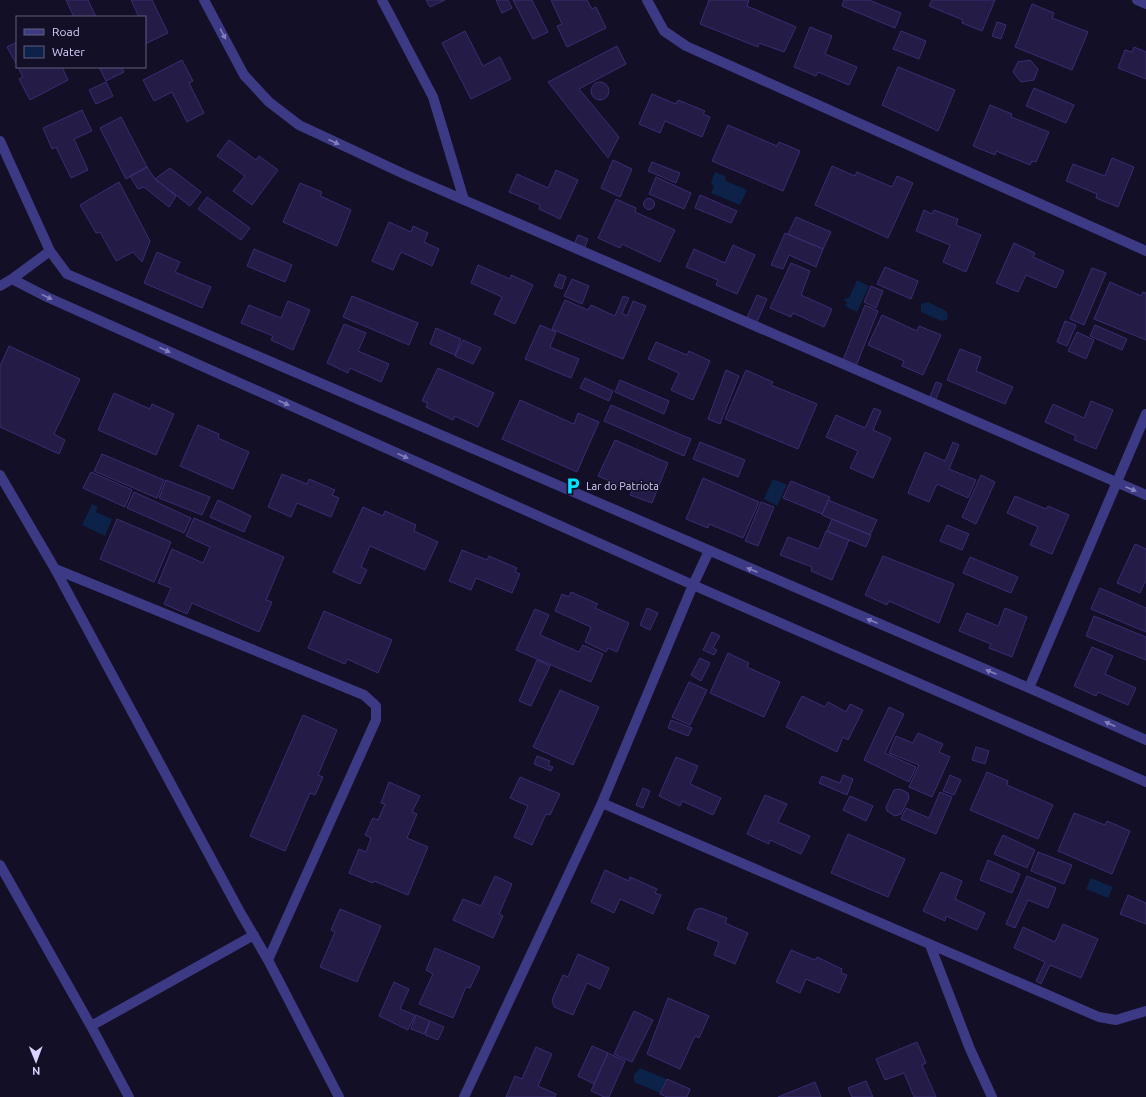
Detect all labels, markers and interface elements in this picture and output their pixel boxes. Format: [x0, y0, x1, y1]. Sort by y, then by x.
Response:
legend [16, 16, 146, 68]
text: Road [52, 25, 80, 38]
one-way arrow [219, 29, 226, 40]
text: Water [52, 45, 85, 58]
one-way arrow [328, 138, 340, 145]
one-way arrow [41, 294, 52, 300]
one-way arrow [160, 347, 171, 353]
one-way arrow [278, 400, 289, 406]
one-way arrow [397, 453, 408, 459]
parking icon: Lar do Patriota [563, 476, 583, 496]
place label: Lar do Patriota [586, 480, 659, 492]
one-way arrow [1125, 485, 1137, 492]
one-way arrow [746, 566, 758, 572]
one-way arrow [866, 618, 877, 624]
one-way arrow [986, 669, 997, 675]
one-way arrow [1105, 721, 1116, 727]
north arrow [16, 1041, 56, 1081]
text: N [32, 1065, 40, 1077]

